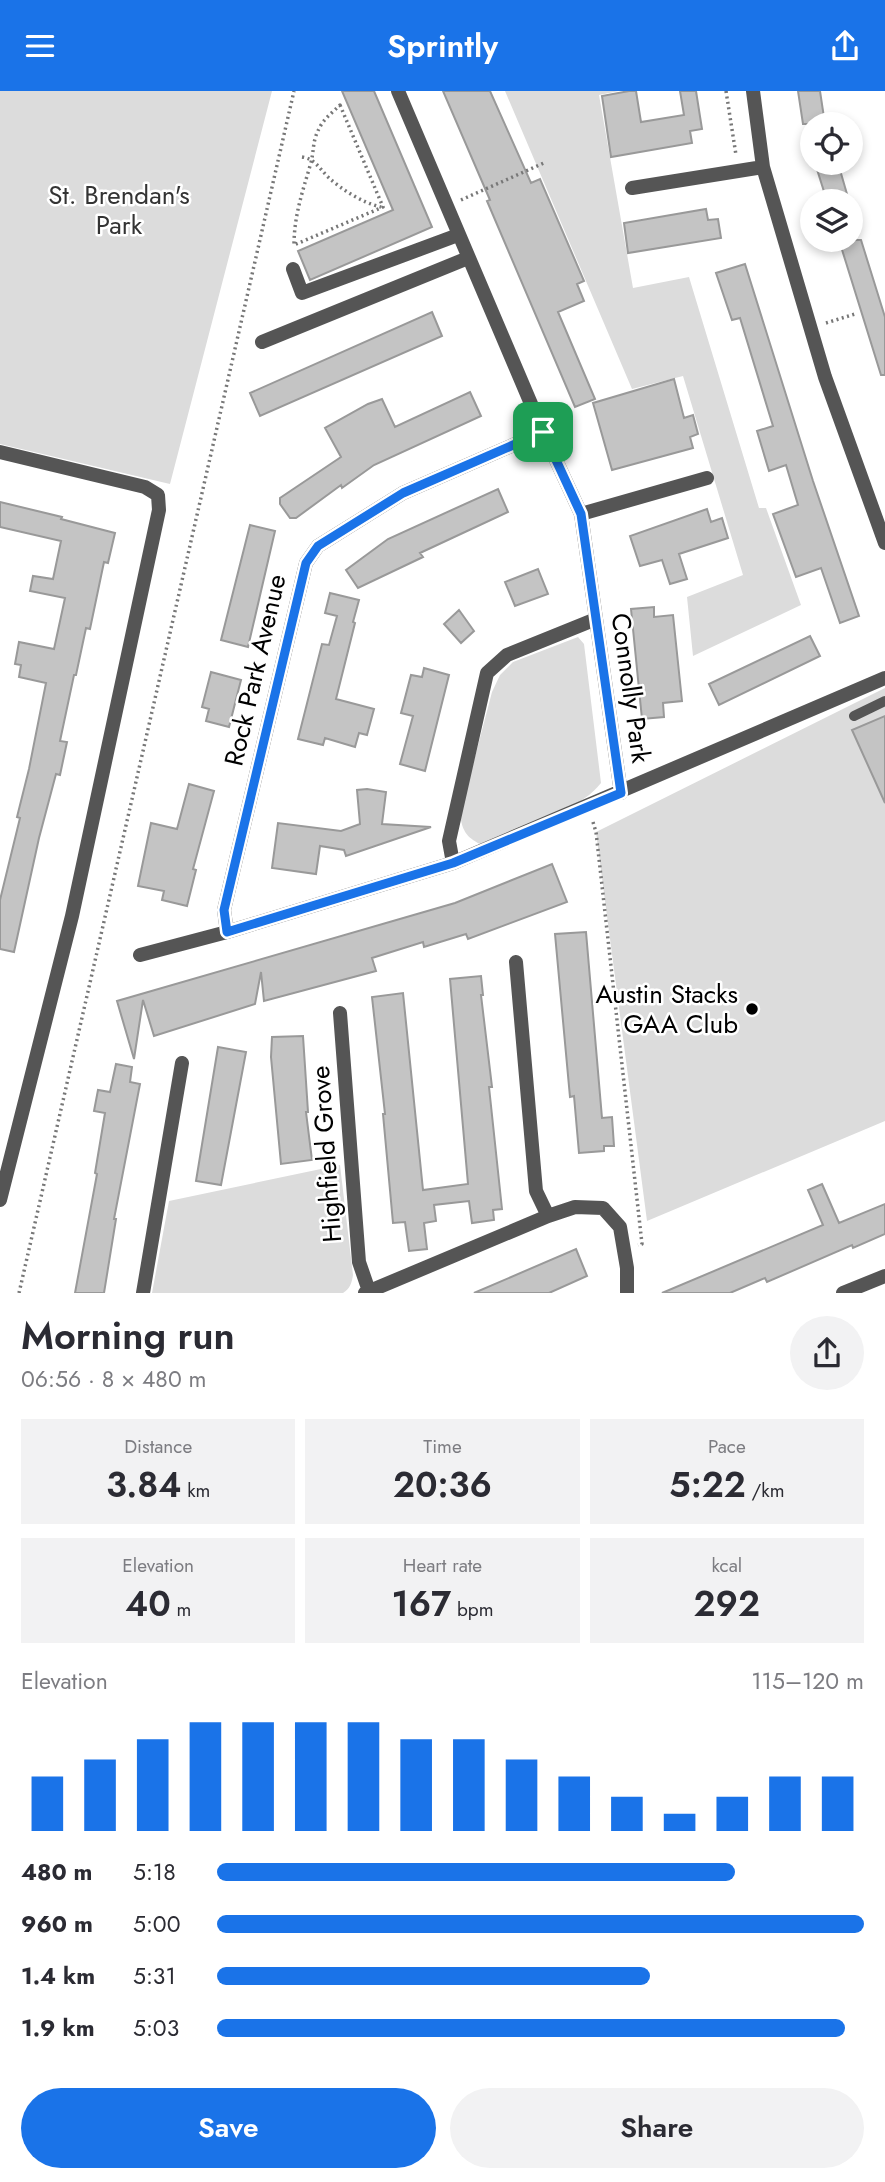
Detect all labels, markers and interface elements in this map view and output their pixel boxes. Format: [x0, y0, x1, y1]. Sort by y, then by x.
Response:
text: Sprintly [387, 23, 498, 69]
icon: menu [21, 27, 59, 65]
icon: share [826, 27, 864, 65]
map controls [800, 112, 863, 252]
button: locate [800, 112, 863, 175]
park label: St. Brendan's Park [48, 176, 190, 244]
button: layers [800, 189, 863, 252]
pin [513, 402, 573, 462]
icon: arrive [524, 413, 562, 451]
street label: Rock Park Avenue [214, 570, 296, 770]
street label: Connolly Park [602, 611, 660, 766]
place label: Austin Stacks GAA Club [595, 975, 738, 1043]
marker: Austin Stacks GAA Club [744, 1001, 760, 1017]
street label: Highfield Grove [301, 1064, 351, 1244]
text: Morning run [21, 1308, 235, 1363]
button: share [790, 1316, 864, 1390]
text: 06:56 · 8 × 480 m [21, 1362, 207, 1396]
text: Distance [124, 1433, 192, 1460]
text: Time [423, 1433, 462, 1460]
text: Pace [708, 1433, 746, 1460]
text: 3.84 [106, 1460, 182, 1510]
text: 20:36 [393, 1460, 492, 1510]
text: 5:22 [669, 1460, 746, 1510]
text: km [182, 1477, 210, 1504]
text: /km [746, 1477, 785, 1504]
text: Elevation [122, 1552, 194, 1579]
text: Heart rate [403, 1552, 482, 1579]
text: kcal [711, 1552, 742, 1579]
text: 40 [125, 1579, 171, 1629]
text: 167 [391, 1579, 451, 1629]
text: 292 [694, 1579, 760, 1629]
text: m [171, 1596, 191, 1623]
text: bpm [451, 1596, 494, 1623]
text: Elevation [21, 1664, 108, 1698]
text: 115–120 m [751, 1664, 864, 1698]
text: 480 m [21, 1855, 92, 1889]
text: 5:18 [133, 1855, 176, 1889]
text: 960 m [21, 1907, 93, 1941]
text: 5:00 [133, 1907, 180, 1941]
text: 1.4 km [21, 1959, 95, 1993]
text: 5:31 [133, 1959, 176, 1993]
text: 1.9 km [21, 2011, 95, 2045]
text: 5:03 [133, 2011, 179, 2045]
button: Save [21, 2088, 436, 2168]
button: Share [450, 2088, 864, 2168]

